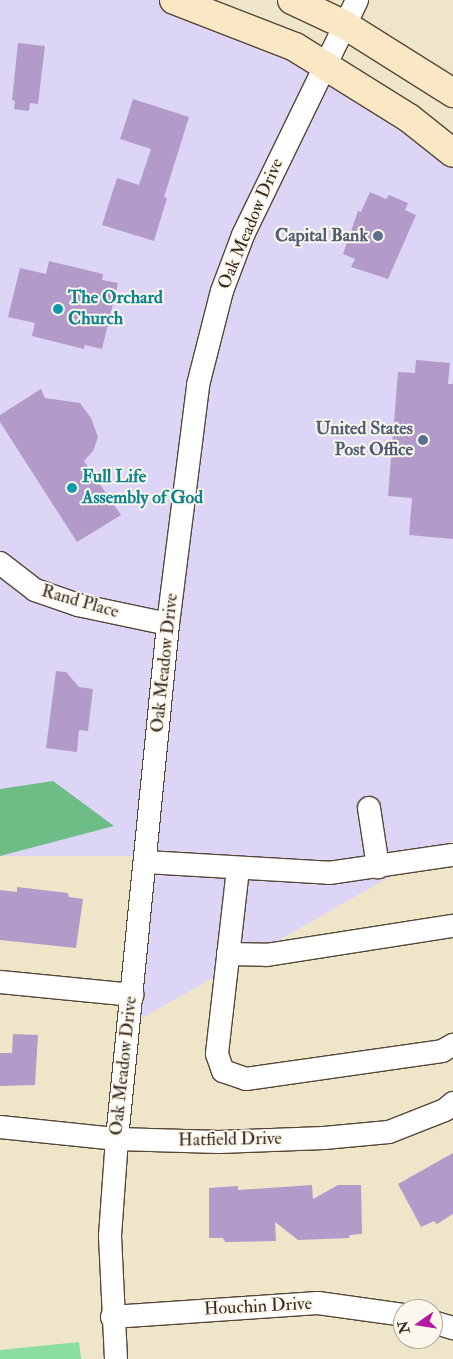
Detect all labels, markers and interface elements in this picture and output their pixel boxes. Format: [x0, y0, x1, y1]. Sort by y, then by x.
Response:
street label: Oak Meadow Drive [214, 155, 288, 293]
place label: Capital Bank [275, 225, 368, 247]
marker: Capital Bank [372, 230, 384, 242]
place label: The Orchard Church [68, 288, 163, 330]
marker: The Orchard Church [52, 303, 64, 315]
place label: United States Post Office [316, 419, 413, 462]
marker: United States Post Office [417, 434, 429, 446]
place label: Full Life Assembly of God [82, 467, 203, 509]
marker: Full Life Assembly of God [66, 482, 78, 494]
street label: Rand Place [39, 581, 121, 623]
street label: Oak Meadow Drive [147, 592, 183, 734]
street label: Oak Meadow Drive [106, 995, 142, 1137]
street label: Hatfield Drive [178, 1128, 282, 1152]
street label: Houchin Drive [203, 1293, 313, 1321]
north arrow [393, 1299, 443, 1349]
text: N [394, 1319, 414, 1335]

